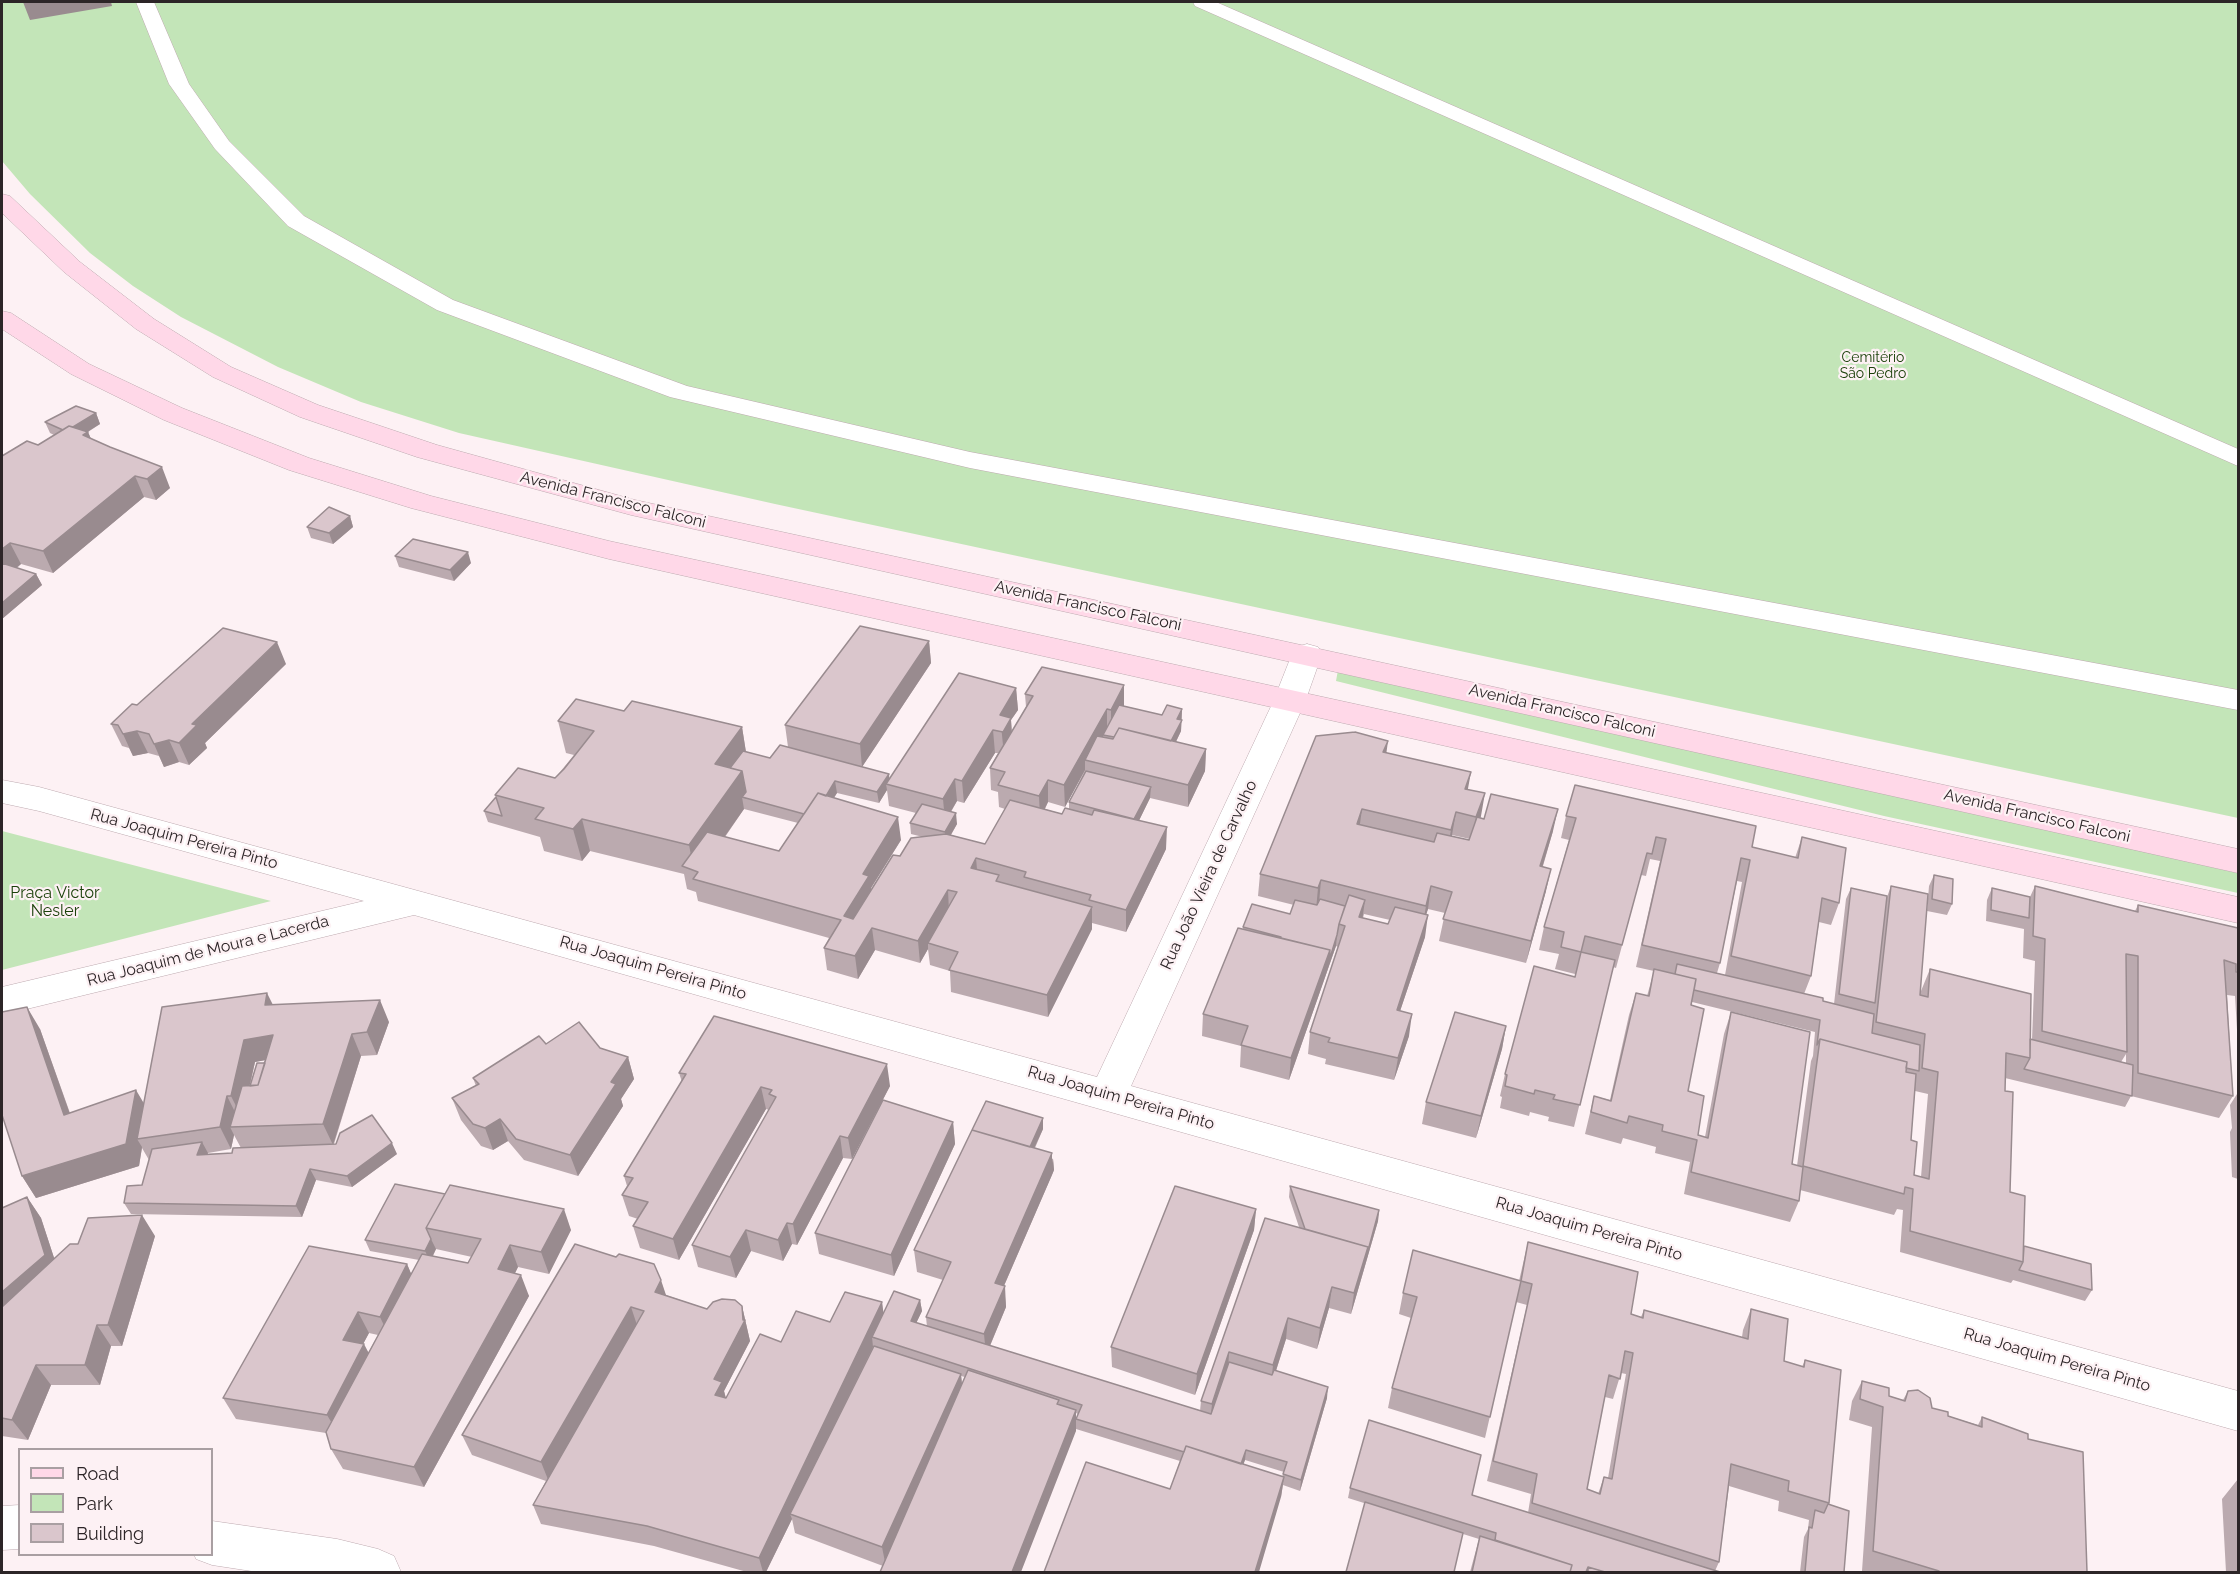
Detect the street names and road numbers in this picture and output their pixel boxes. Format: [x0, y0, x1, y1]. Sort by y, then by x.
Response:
street label: Avenida Francisco Falconi [518, 468, 708, 532]
street label: Avenida Francisco Falconi [993, 577, 1183, 635]
street label: Avenida Francisco Falconi [1467, 680, 1657, 742]
street label: Rua João Vieira de Carvalho [1157, 777, 1261, 973]
street label: Avenida Francisco Falconi [1942, 785, 2132, 847]
street label: Rua Joaquim Pereira Pinto [88, 805, 280, 873]
street label: Rua Joaquim de Moura e Lacerda [85, 912, 331, 990]
street label: Rua Joaquim Pereira Pinto [557, 932, 749, 1004]
street label: Rua Joaquim Pereira Pinto [1025, 1062, 1217, 1134]
street label: Rua Joaquim Pereira Pinto [1493, 1193, 1685, 1265]
street label: Rua Joaquim Pereira Pinto [1961, 1324, 2153, 1396]

